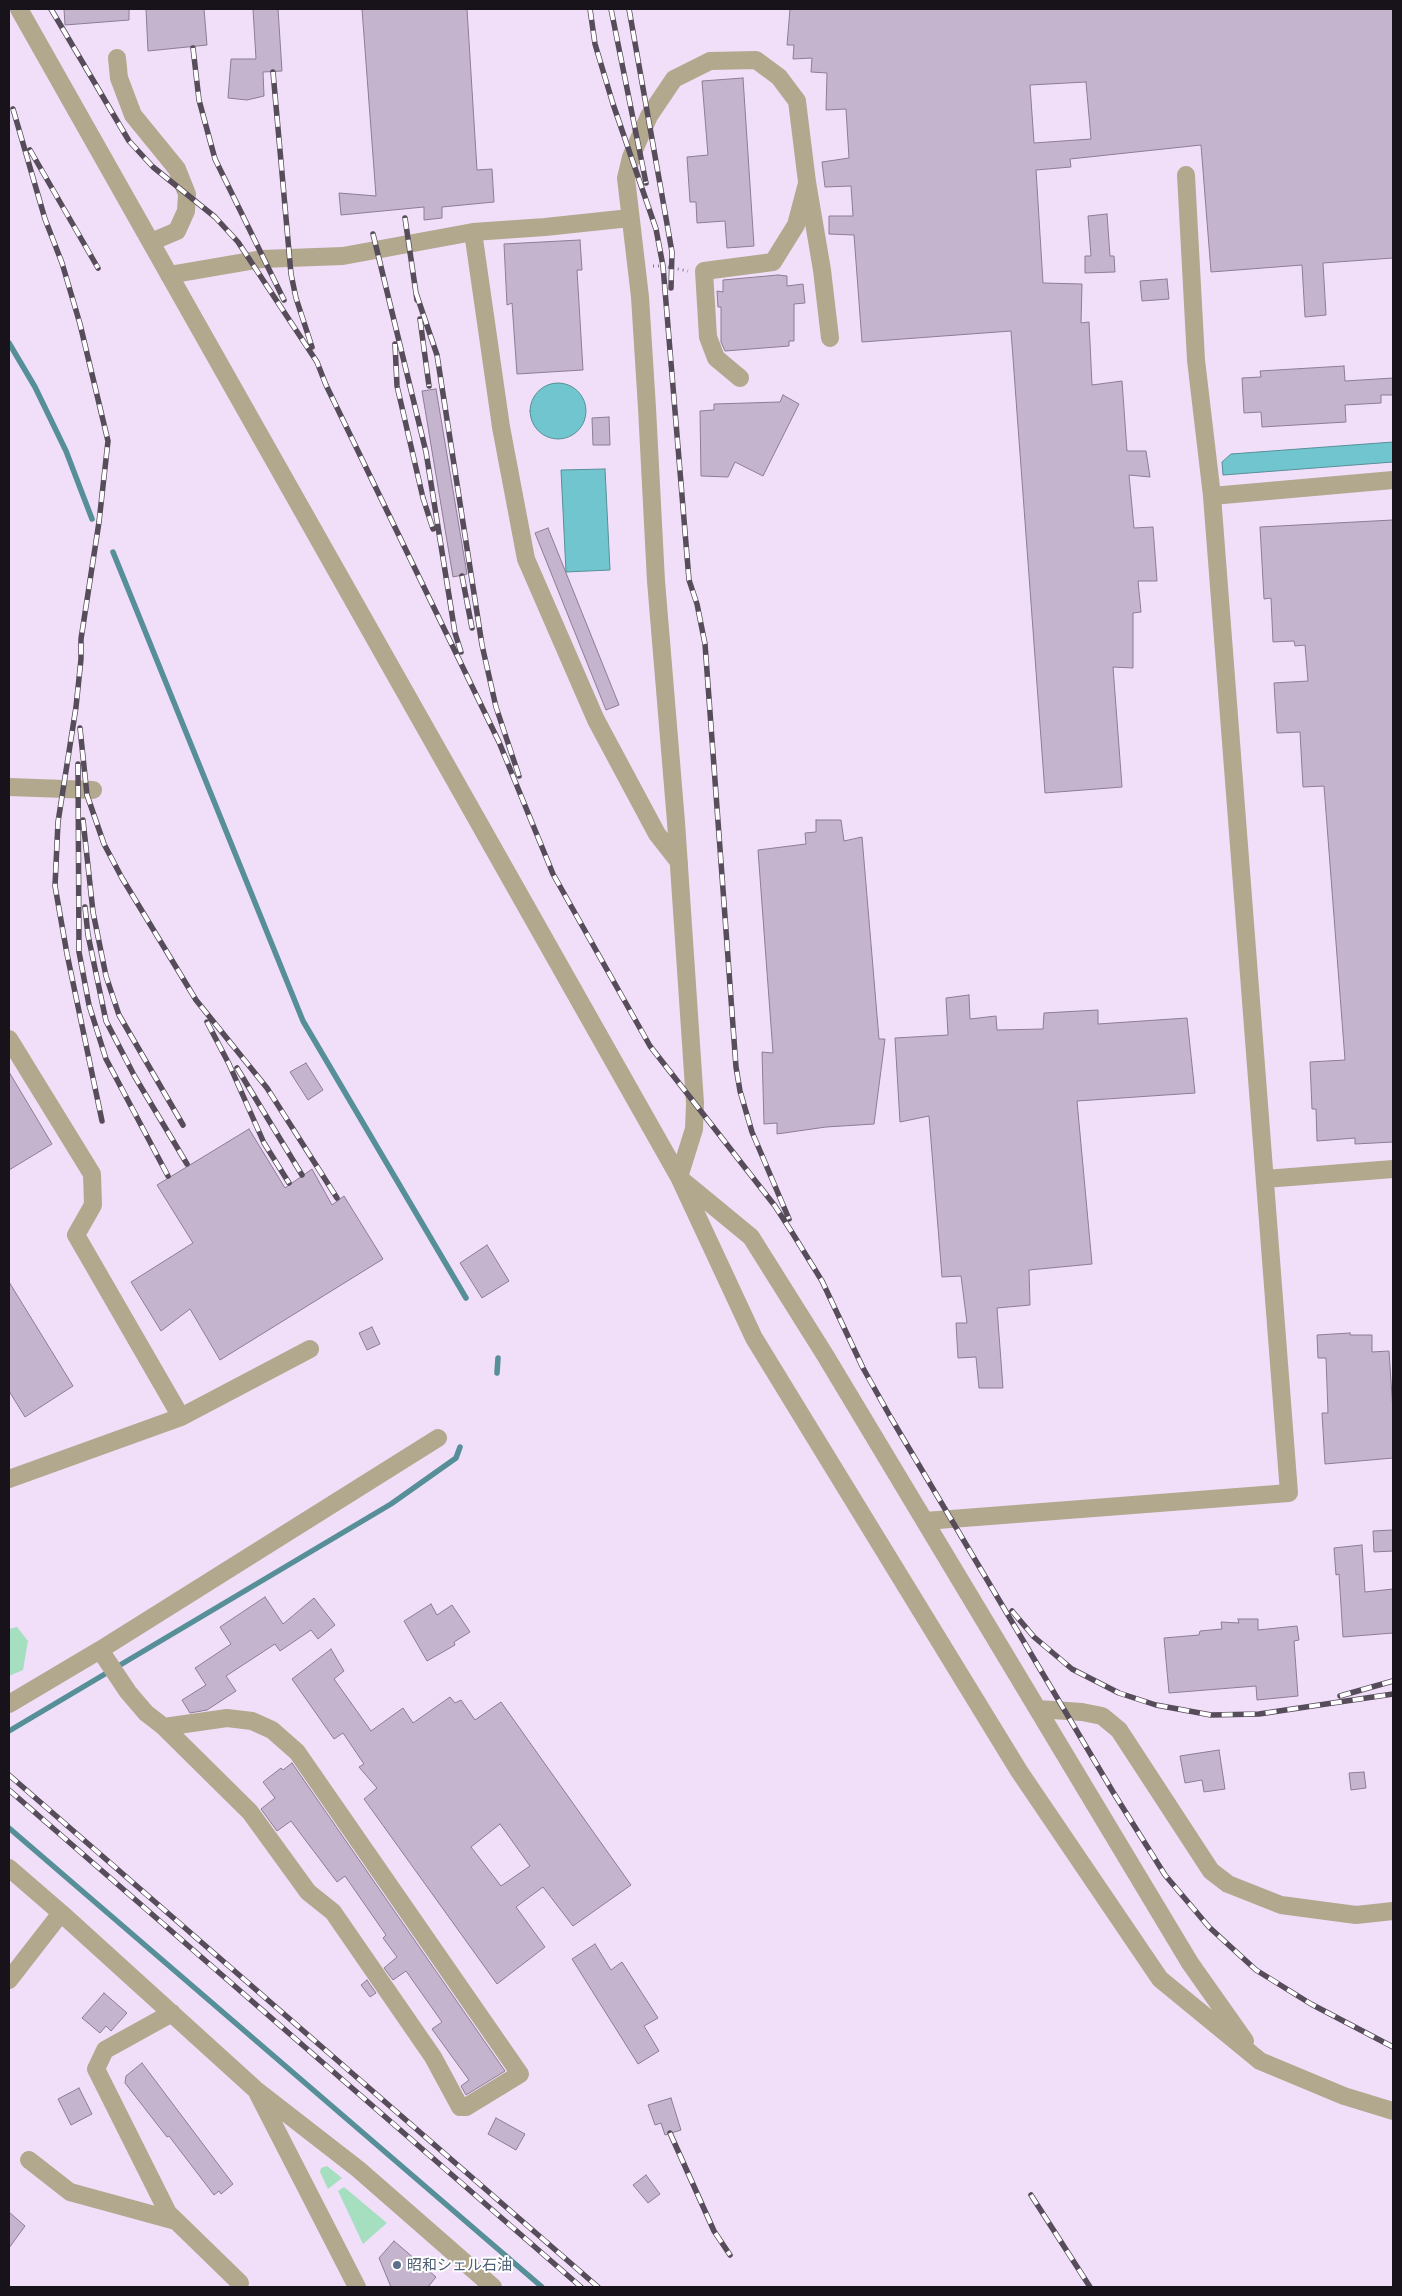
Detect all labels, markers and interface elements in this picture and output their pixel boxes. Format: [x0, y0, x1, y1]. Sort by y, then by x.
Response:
place label: 昭和シェル石油 [407, 2256, 512, 2274]
marker: 昭和シェル石油 [391, 2259, 403, 2271]

